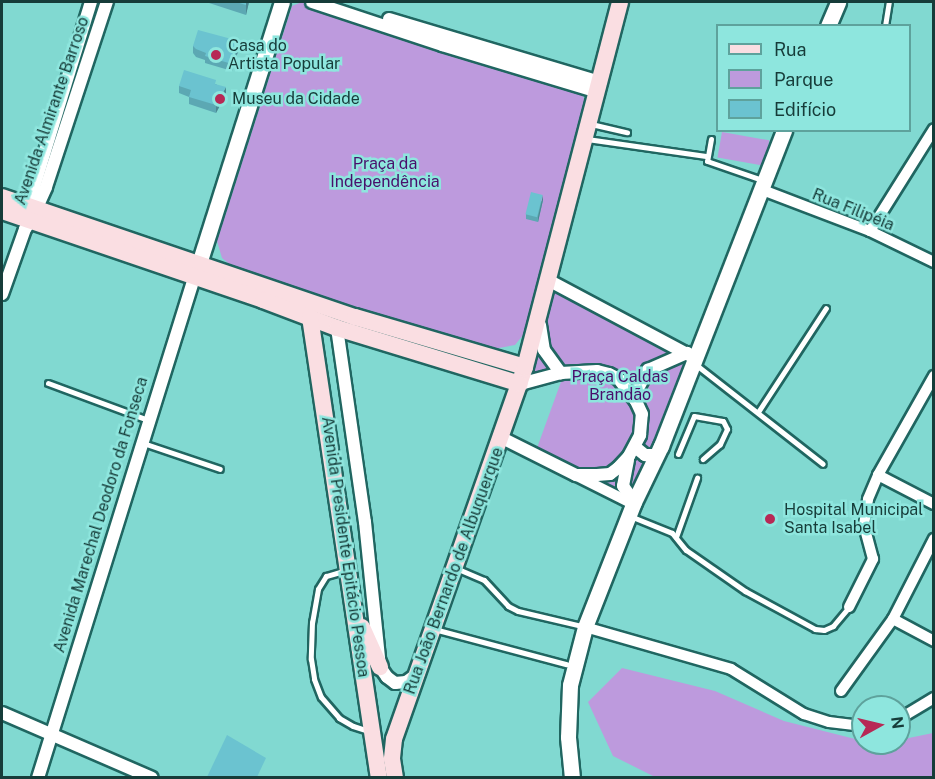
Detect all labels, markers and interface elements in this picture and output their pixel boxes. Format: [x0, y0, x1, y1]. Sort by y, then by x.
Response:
street label: Avenida Almirante Barroso [11, 14, 93, 208]
legend [716, 24, 911, 132]
place label: Casa do Artista Popular [228, 36, 340, 74]
text: Rua [774, 39, 806, 60]
marker: Casa do Artista Popular [209, 48, 223, 62]
text: Parque [774, 69, 834, 90]
place label: Museu da Cidade [232, 89, 360, 109]
marker: Museu da Cidade [213, 92, 227, 106]
text: Edifício [774, 99, 836, 120]
park label: Praça da Independência [330, 154, 440, 192]
street label: Rua Filipéia [809, 185, 897, 235]
park label: Praça Caldas Brandão [572, 367, 668, 405]
street label: Avenida Marechal Deodoro da Fonseca [50, 375, 152, 655]
street label: Avenida Presidente Epitácio Pessoa [317, 415, 373, 679]
street label: Rua João Bernardo de Albuquerque [400, 445, 508, 697]
place label: Hospital Municipal Santa Isabel [784, 500, 923, 538]
marker: Hospital Municipal Santa Isabel [761, 510, 779, 528]
north arrow [851, 695, 911, 755]
text: N [887, 715, 908, 730]

